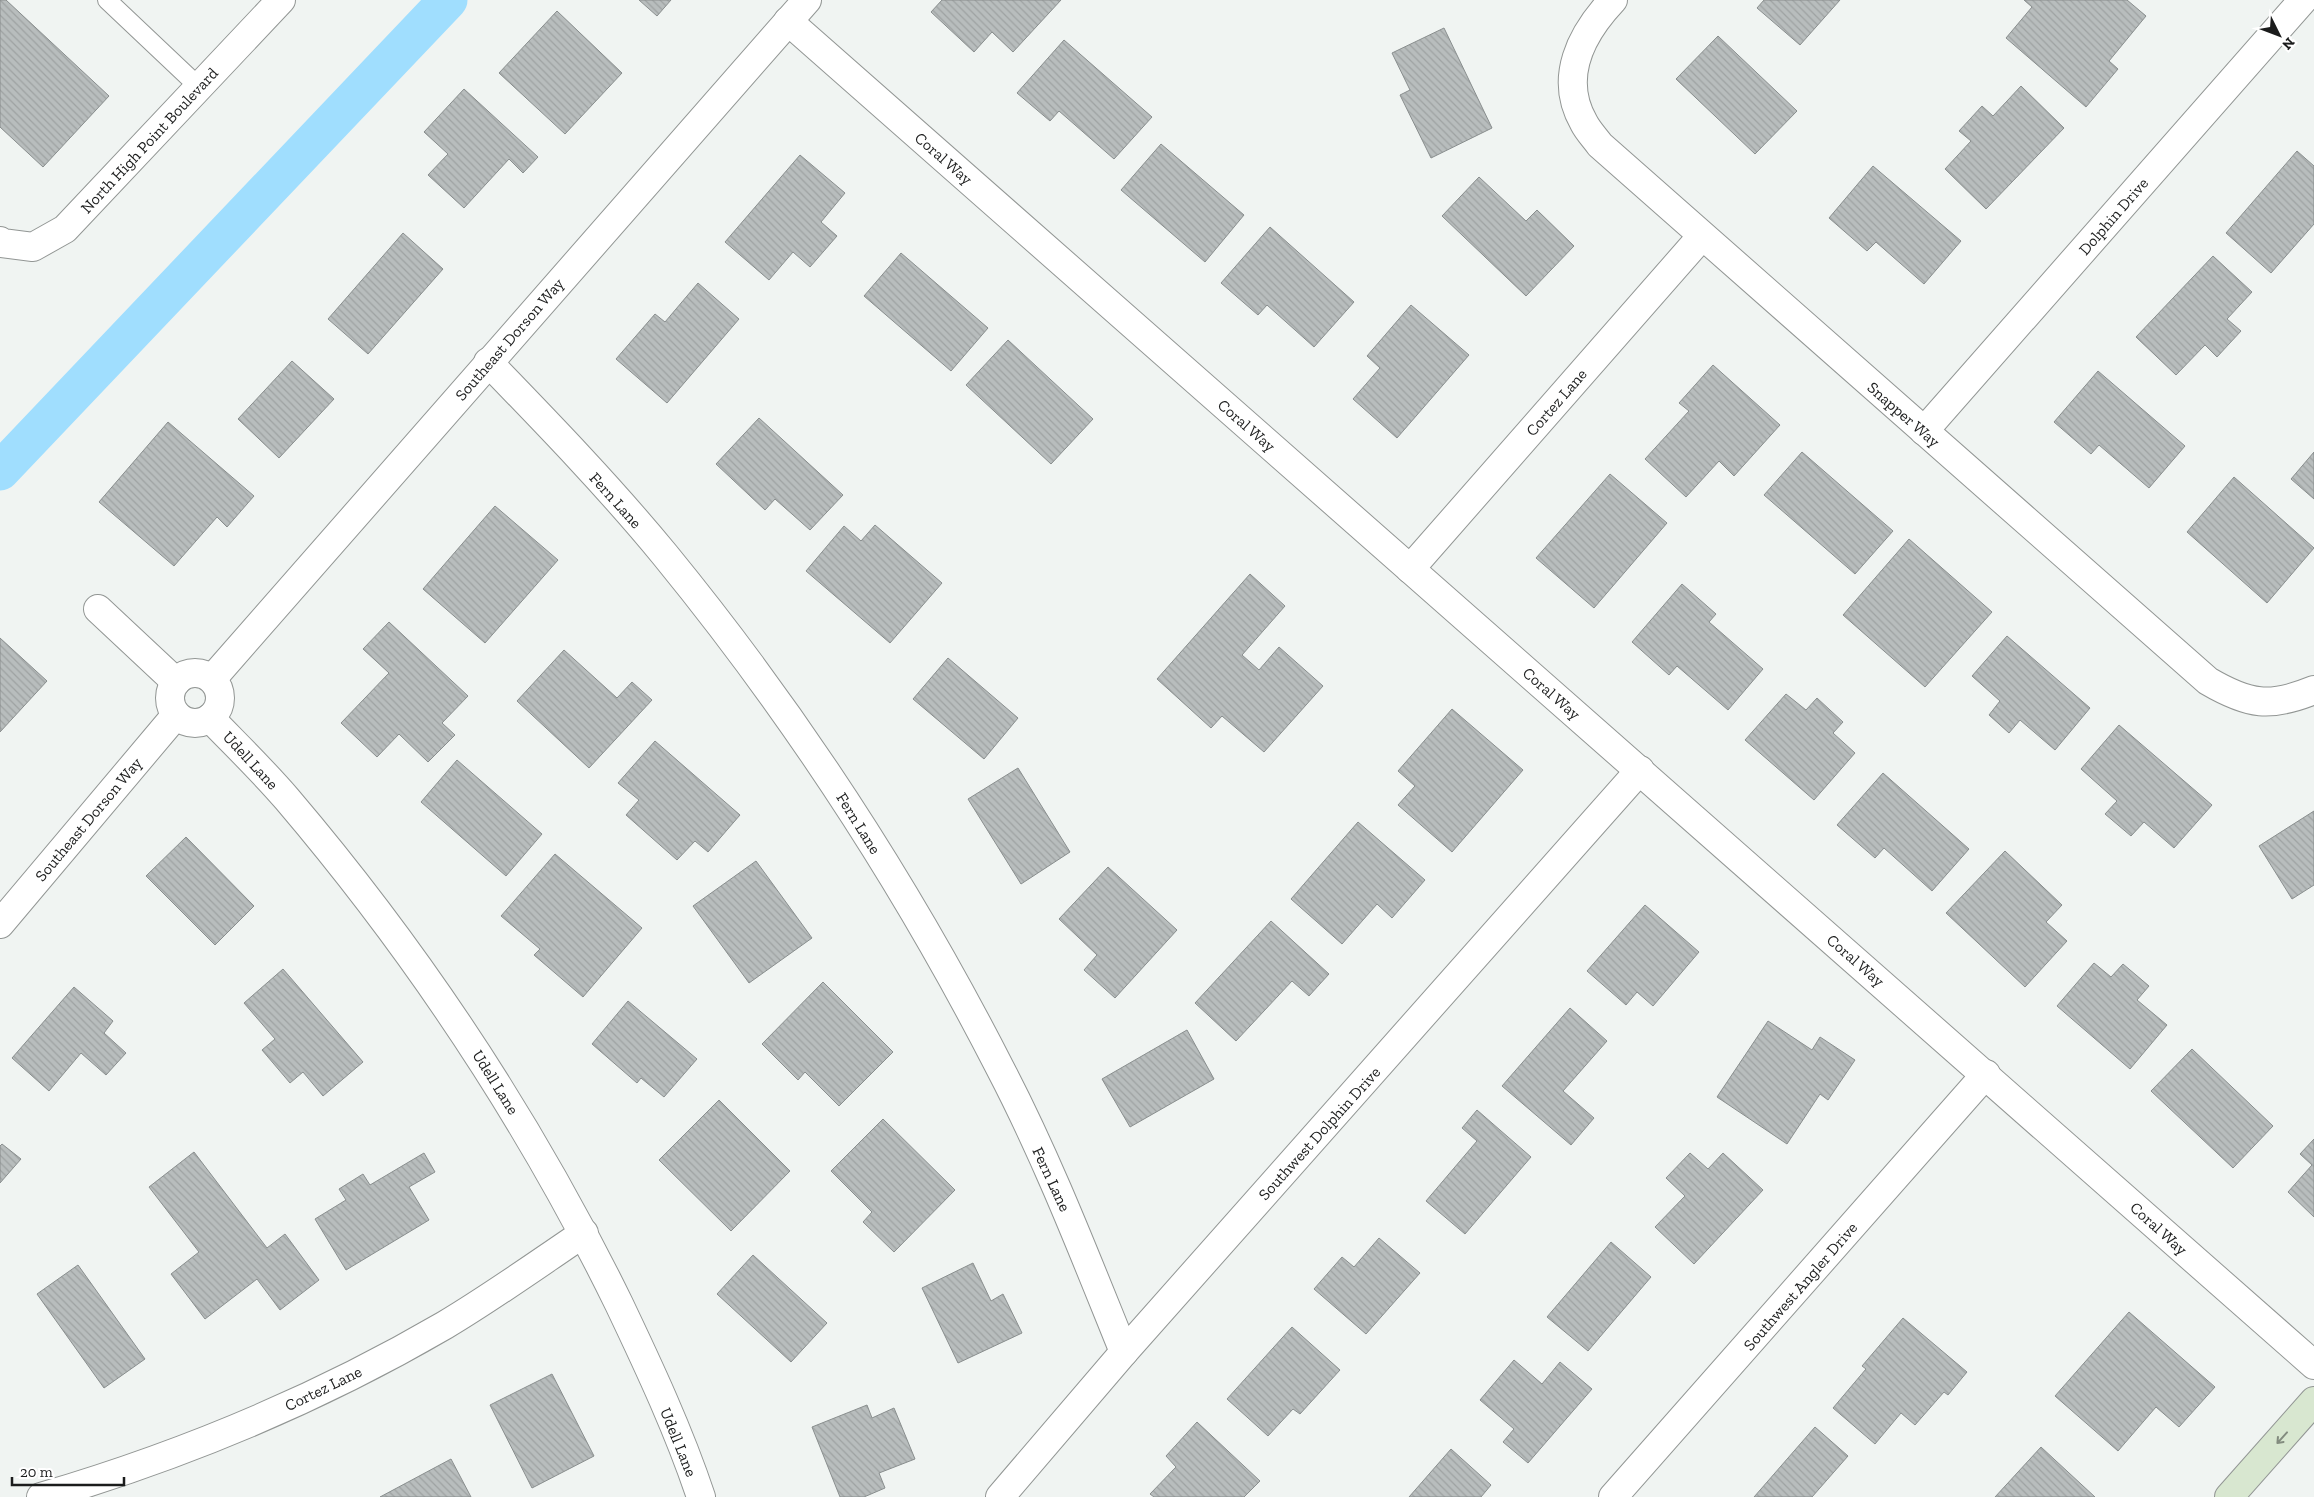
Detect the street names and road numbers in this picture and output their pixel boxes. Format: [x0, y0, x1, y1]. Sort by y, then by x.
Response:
street label: North High Point Boulevard [77, 63, 222, 217]
street label: Coral Way [911, 128, 977, 189]
street label: Dolphin Drive [2075, 174, 2152, 259]
street label: Southeast Dorson Way [451, 274, 568, 404]
street label: Cortez Lane [1522, 365, 1591, 440]
street label: Snapper Way [1864, 378, 1944, 452]
street label: Coral Way [1214, 395, 1280, 456]
street label: Fern Lane [586, 468, 646, 532]
street label: Coral Way [1519, 663, 1585, 724]
street label: Udell Lane [219, 727, 282, 793]
street label: Southeast Dorson Way [31, 753, 146, 885]
street label: Fern Lane [832, 789, 885, 857]
street label: Coral Way [1823, 930, 1889, 991]
street label: Udell Lane [468, 1046, 523, 1118]
street label: Southwest Dolphin Drive [1254, 1063, 1384, 1204]
street label: Fern Lane [1028, 1144, 1075, 1214]
street label: Coral Way [2126, 1198, 2192, 1259]
street label: Southwest Angler Drive [1739, 1218, 1861, 1354]
street label: Cortez Lane [282, 1362, 365, 1415]
street label: Udell Lane [656, 1405, 701, 1479]

